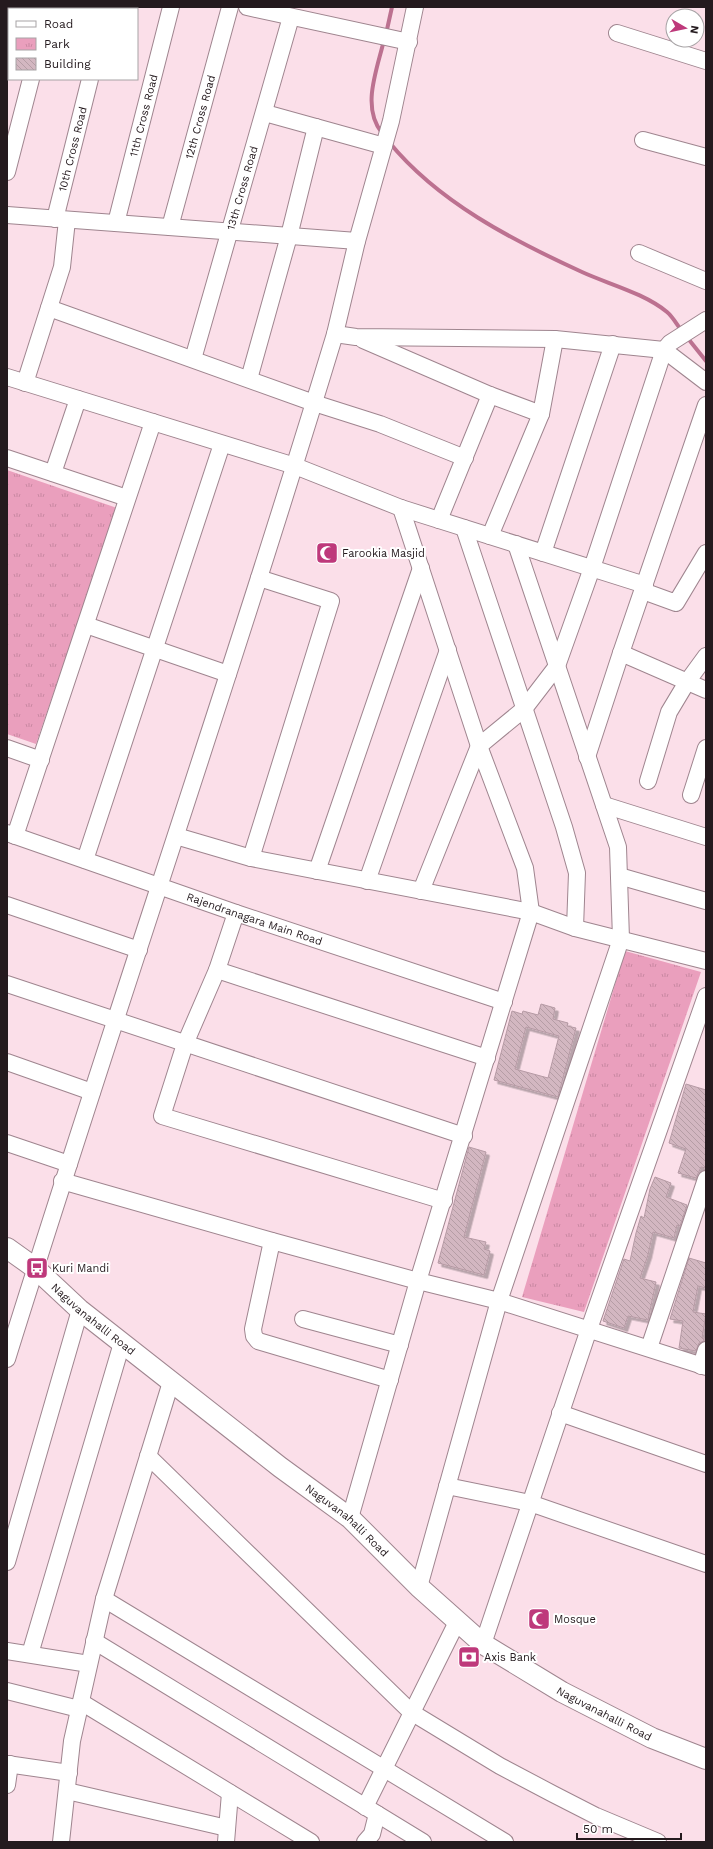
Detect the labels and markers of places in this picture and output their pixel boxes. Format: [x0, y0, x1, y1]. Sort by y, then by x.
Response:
mosque icon: Farookia Masjid [314, 540, 340, 566]
place label: Farookia Masjid [342, 547, 425, 560]
bus stop icon: Kuri Mandi [24, 1255, 50, 1281]
place label: Kuri Mandi [52, 1262, 109, 1275]
mosque icon: Mosque [526, 1606, 552, 1632]
place label: Mosque [554, 1613, 596, 1626]
bank icon: Axis Bank [456, 1644, 482, 1670]
place label: Axis Bank [484, 1651, 536, 1664]

